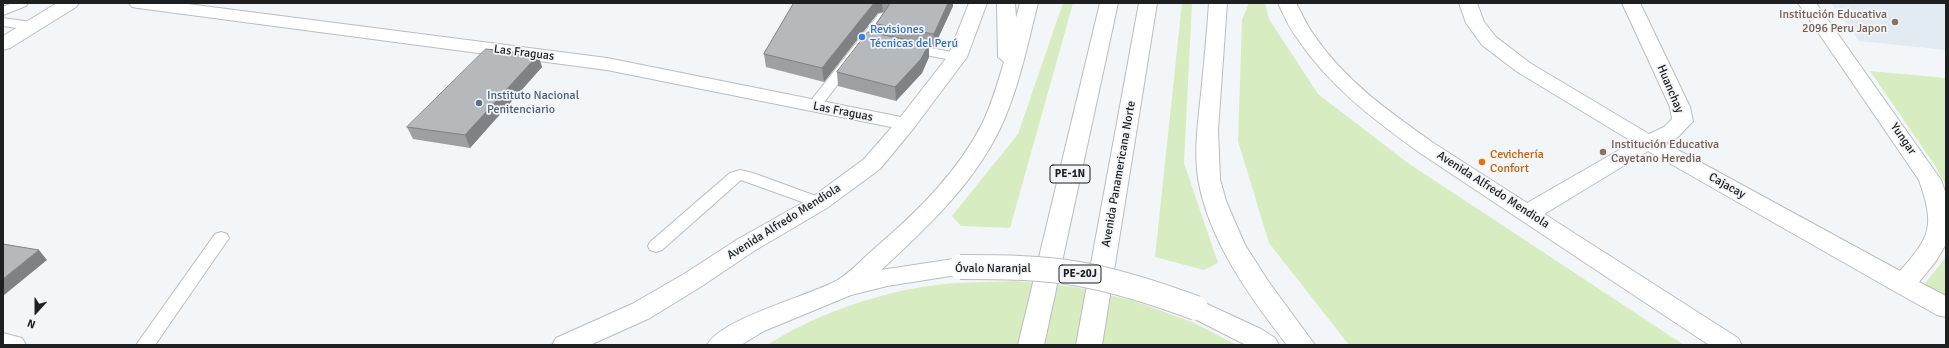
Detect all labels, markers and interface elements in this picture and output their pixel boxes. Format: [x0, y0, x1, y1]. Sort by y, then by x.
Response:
place label: Institución Educativa 2096 Peru Japon [1779, 8, 1887, 36]
marker: Institución Educativa 2096 Peru Japon [1890, 17, 1900, 27]
place label: Revisiones Técnicas del Perú [870, 23, 958, 51]
marker: Revisiones Técnicas del Perú [857, 32, 867, 42]
street label: Las Fraguas [493, 42, 555, 64]
street label: Huanchay [1653, 63, 1687, 115]
place label: Instituto Nacional Penitenciario [487, 89, 579, 117]
marker: Instituto Nacional Penitenciario [474, 98, 484, 108]
street label: Las Fraguas [812, 99, 874, 125]
street label: Avenida Panamericana Norte [1099, 100, 1139, 248]
street label: Yungar [1887, 120, 1919, 158]
place label: Institución Educativa Cayetano Heredia [1611, 138, 1719, 166]
marker: Institución Educativa Cayetano Heredia [1598, 147, 1608, 157]
street label: Avenida Alfredo Mendiola [1434, 148, 1552, 232]
place label: Cevichería Confort [1490, 148, 1544, 176]
marker: Cevichería Confort [1477, 157, 1487, 167]
road number: PE-1N [1050, 165, 1090, 183]
street label: Cajacay [1706, 170, 1748, 202]
street label: Avenida Alfredo Mendiola [724, 181, 844, 263]
street label: Óvalo Naranjal [955, 262, 1031, 276]
road number: PE-20J [1059, 265, 1101, 283]
north arrow [16, 292, 56, 332]
text: N [26, 316, 37, 331]

